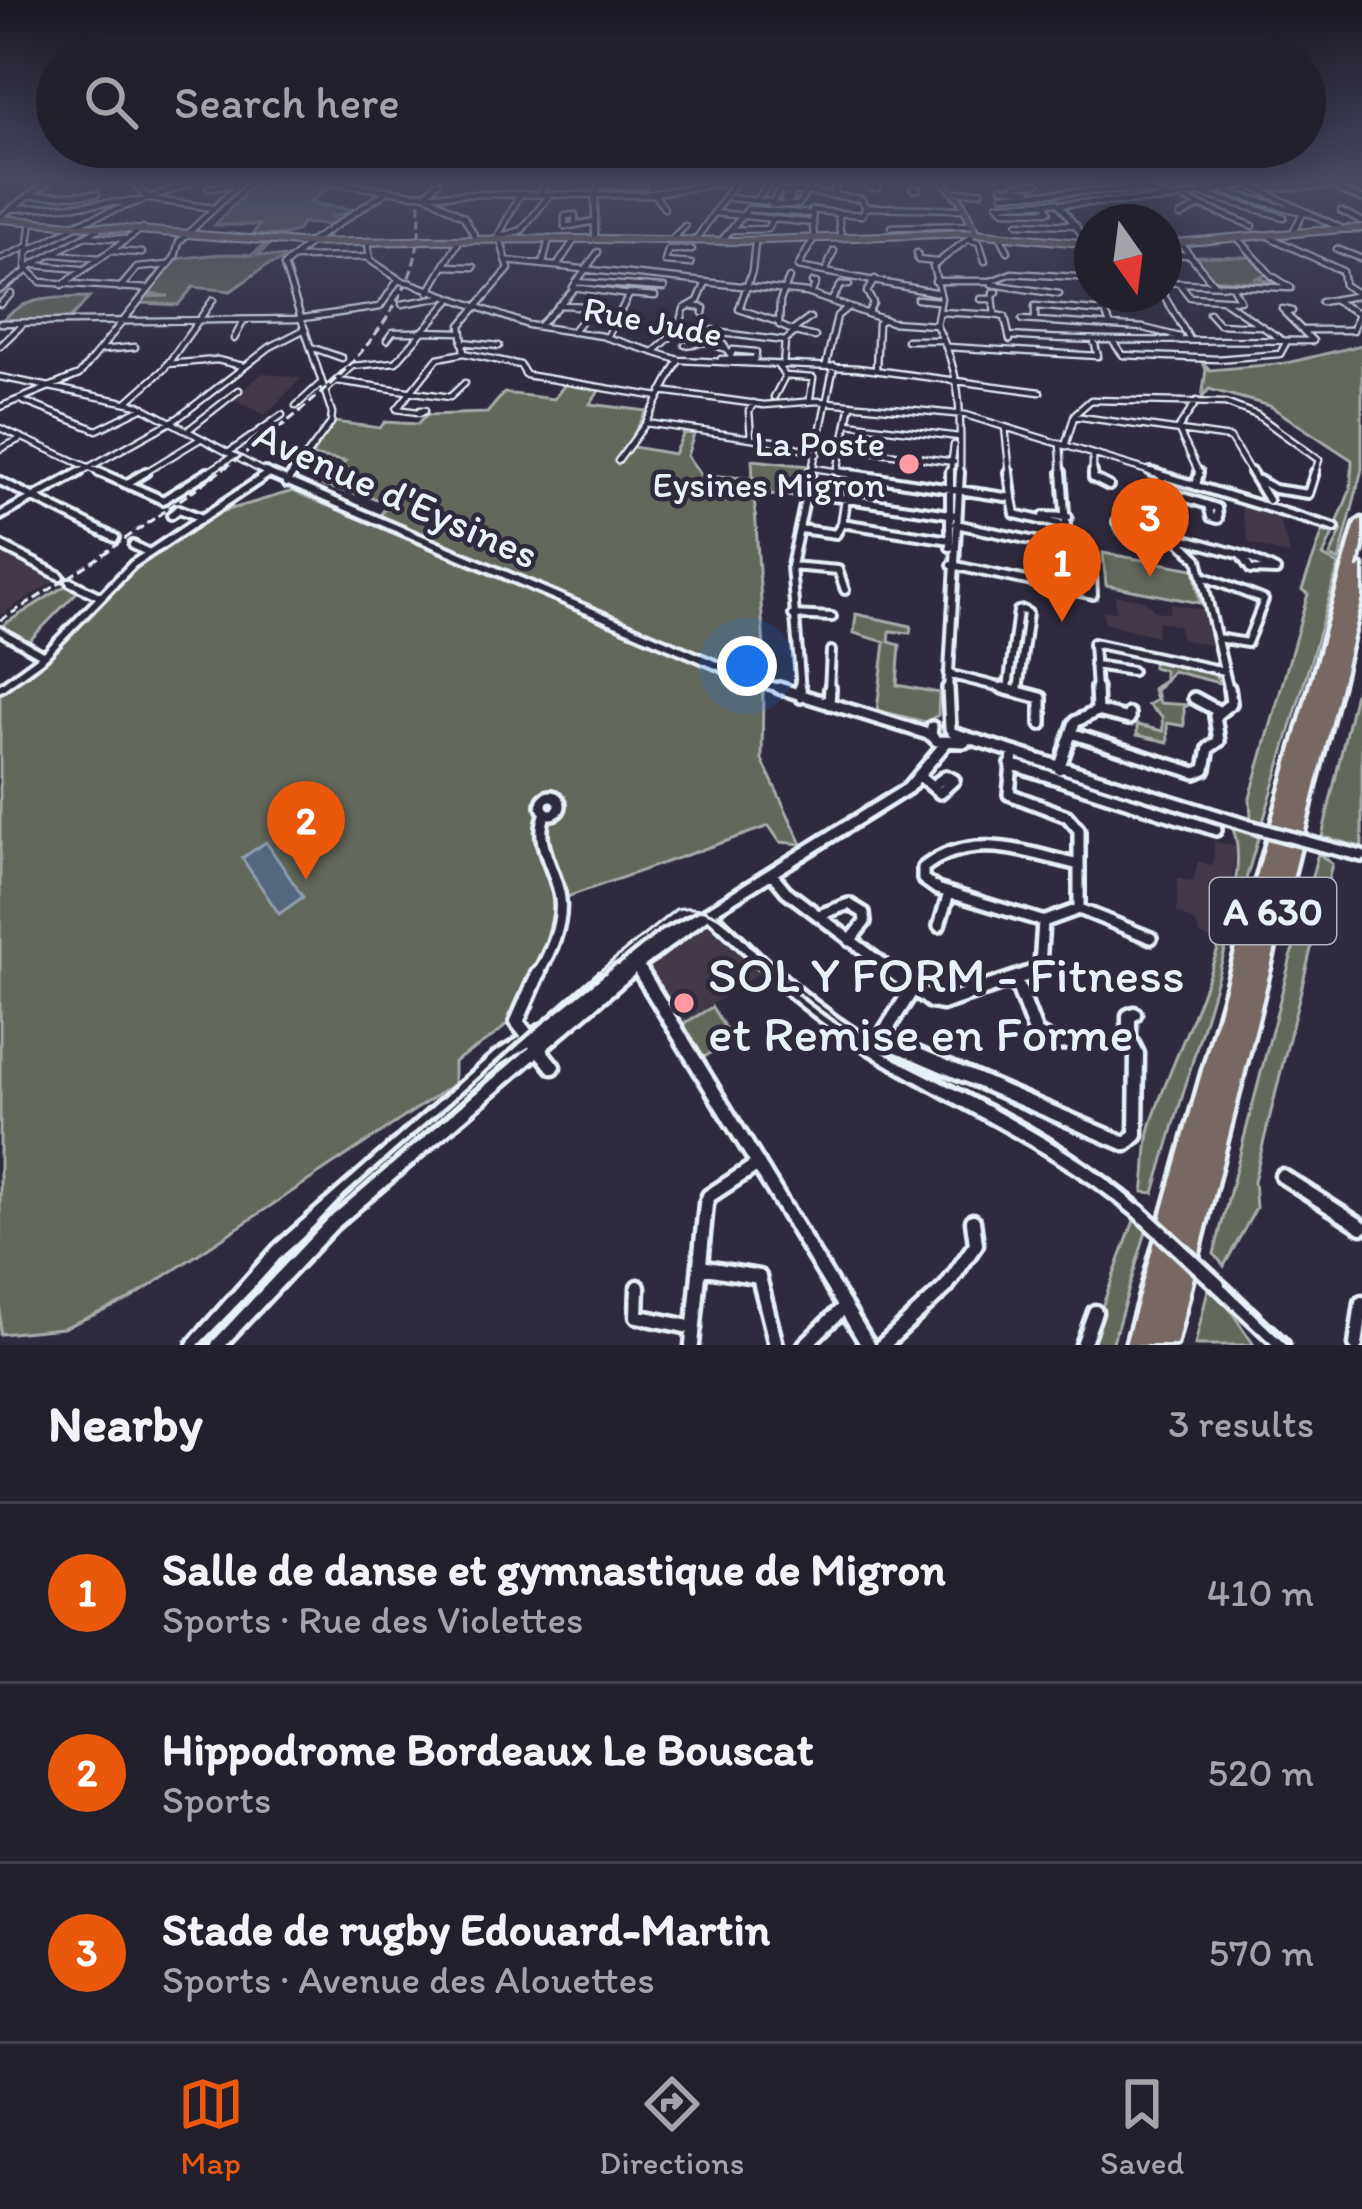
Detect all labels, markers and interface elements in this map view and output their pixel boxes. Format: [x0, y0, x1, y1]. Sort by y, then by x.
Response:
search box [36, 36, 1326, 168]
icon: search [78, 69, 144, 135]
text: Search here [174, 75, 400, 129]
north arrow [1074, 204, 1182, 312]
street label: Rue Jude [580, 287, 726, 355]
street label: Avenue d'Eysines [246, 408, 546, 580]
place label: La Poste Eysines Migron [653, 422, 885, 506]
marker: La Poste Eysines Migron [896, 451, 922, 477]
pin: 3 [1111, 478, 1189, 577]
pin: 1 [1023, 523, 1101, 622]
your location [717, 636, 777, 696]
pin: 2 [267, 781, 345, 880]
road number: A 630 [1210, 878, 1336, 944]
place label: SOL Y FORM - Fitness et Remise en Forme [708, 944, 1185, 1064]
marker: SOL Y FORM - Fitness et Remise en Forme [671, 990, 697, 1016]
text: Nearby [48, 1393, 203, 1454]
text: 3 results [1168, 1400, 1314, 1447]
text: Salle de danse et gymnastique de Migron [162, 1542, 946, 1596]
text: 1 [78, 1569, 96, 1616]
text: 410 m [1207, 1569, 1314, 1616]
text: Sports · Rue des Violettes [162, 1596, 583, 1643]
text: Hippodrome Bordeaux Le Bouscat [162, 1722, 814, 1776]
text: 2 [77, 1749, 97, 1796]
text: 520 m [1207, 1749, 1314, 1796]
text: Sports [162, 1776, 271, 1823]
text: Stade de rugby Edouard-Martin [162, 1902, 770, 1956]
text: 3 [76, 1929, 98, 1976]
text: 570 m [1209, 1929, 1314, 1976]
text: Sports · Avenue des Alouettes [162, 1956, 655, 2003]
tab: Map [178, 2071, 244, 2182]
tab: Directions [599, 2071, 744, 2182]
tab: Saved [1100, 2071, 1184, 2182]

